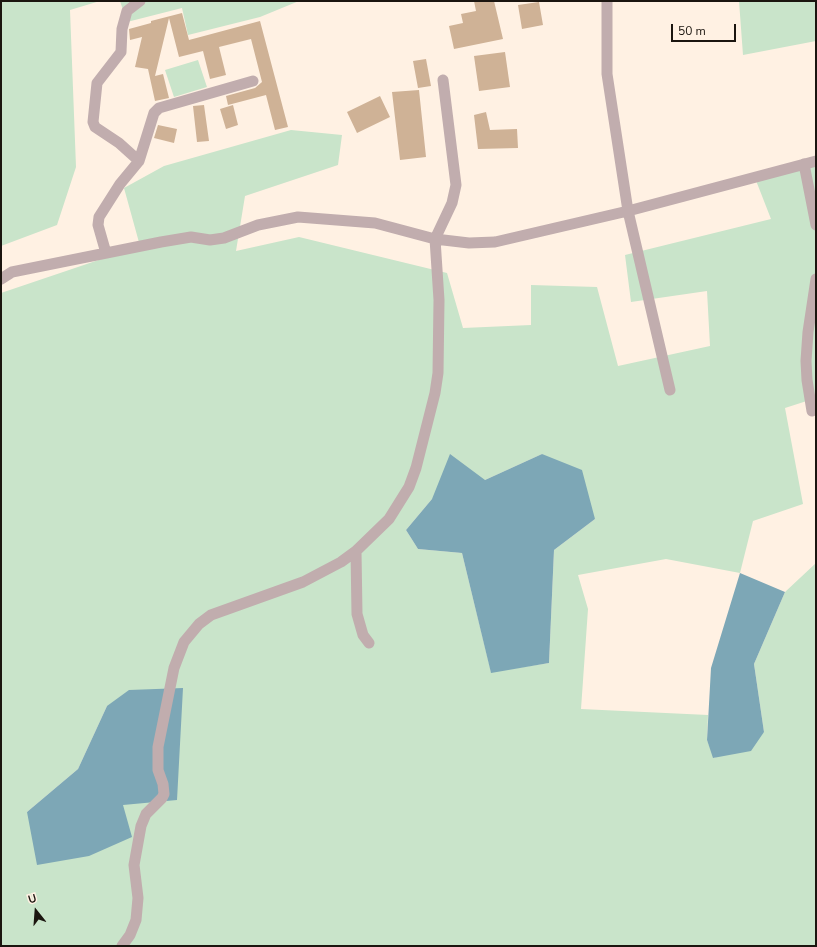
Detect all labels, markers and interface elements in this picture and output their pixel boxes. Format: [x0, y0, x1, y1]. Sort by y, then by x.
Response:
scale bar [673, 16, 738, 42]
text: 50 m [678, 23, 706, 39]
north arrow [16, 891, 56, 931]
text: U [26, 891, 38, 907]

